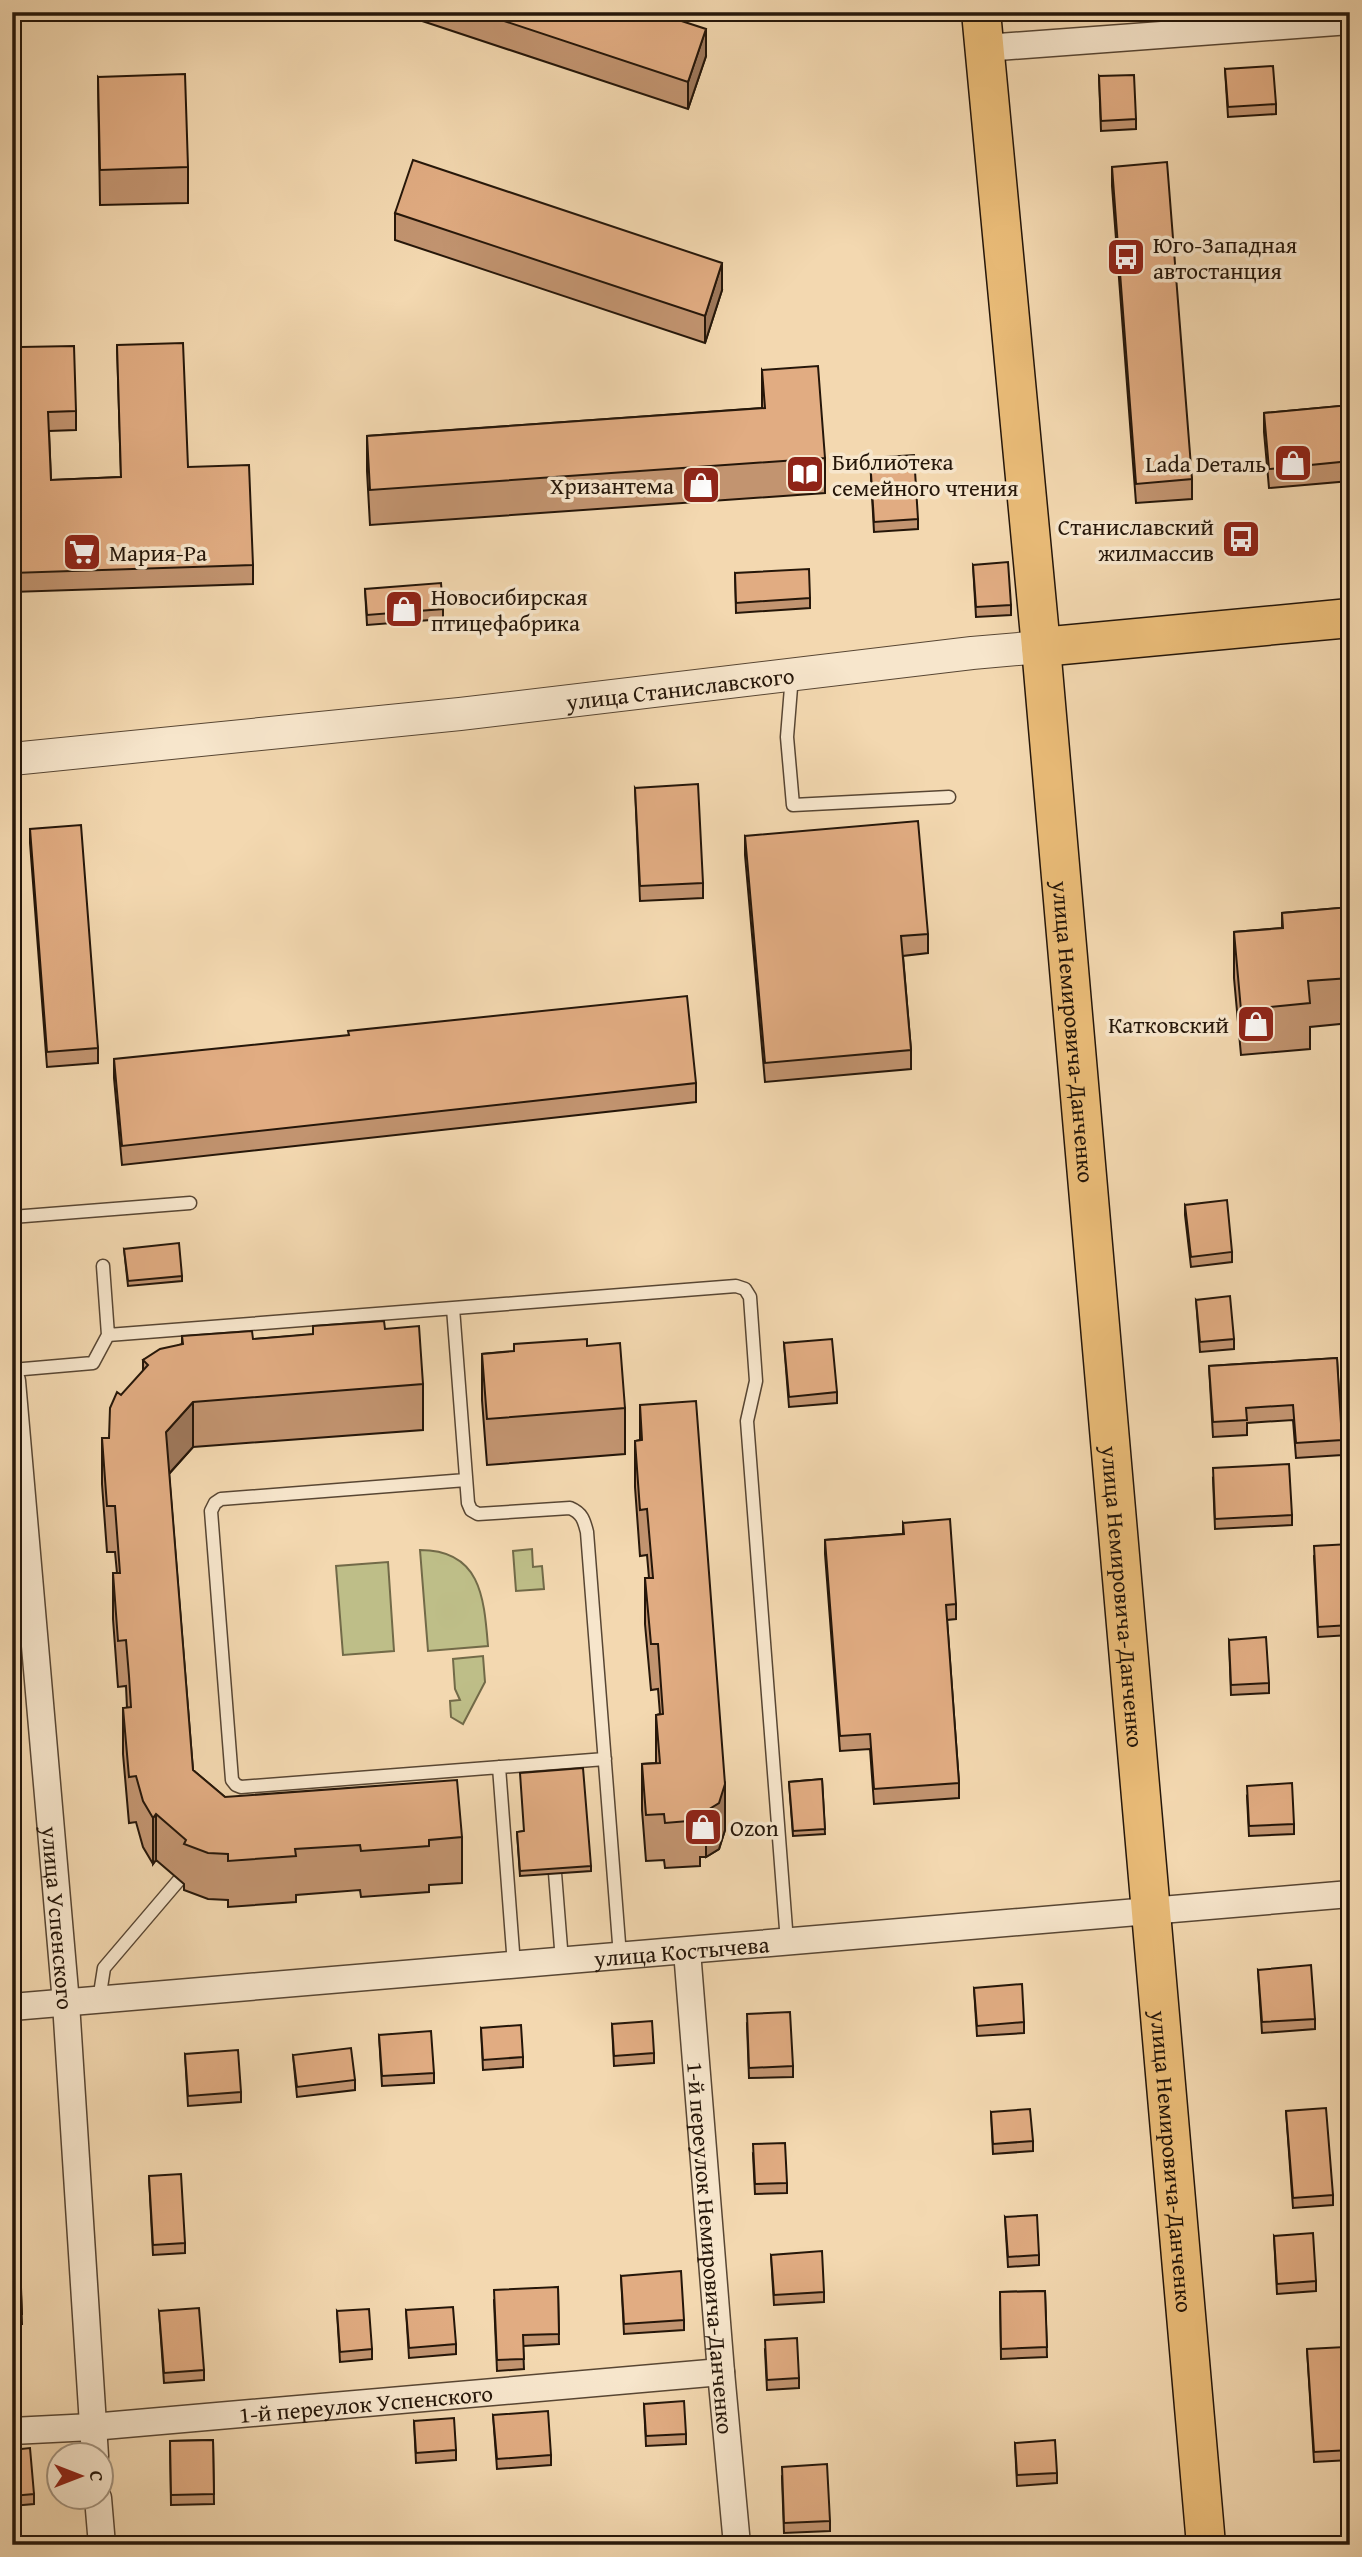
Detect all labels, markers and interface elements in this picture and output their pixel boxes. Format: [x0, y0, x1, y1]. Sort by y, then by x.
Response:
place label: Юго-Западная автостанция [1153, 228, 1298, 287]
bus stop icon: Юго-Западная автостанция [1105, 236, 1147, 278]
shop icon: Lada Dеталь [1272, 442, 1314, 484]
place label: Библиотека семейного чтения [832, 445, 1019, 504]
place label: Lada Dеталь [1145, 447, 1266, 480]
library icon: Библиотека семейного чтения [784, 453, 826, 495]
shop icon: Хризантема [680, 464, 722, 506]
place label: Хризантема [550, 469, 674, 502]
place label: Станиславский жилмассив [1058, 510, 1214, 569]
bus stop icon: Станиславский жилмассив [1220, 518, 1262, 560]
supermarket icon: Мария-Ра [61, 531, 103, 573]
place label: Мария-Ра [109, 536, 207, 569]
place label: Новосибирская птицефабрика [431, 580, 588, 639]
shop icon: Новосибирская птицефабрика [383, 588, 425, 630]
street label: улица Станиславского [563, 658, 796, 718]
street label: улица Немировича-Данченко [1045, 878, 1104, 1184]
shop icon: Катковский [1235, 1003, 1277, 1045]
place label: Катковский [1108, 1008, 1229, 1041]
street label: улица Немировича-Данченко [1094, 1443, 1153, 1749]
shop icon: Ozon [682, 1806, 724, 1848]
place label: Ozon [730, 1811, 779, 1844]
street label: улица Успенского [34, 1824, 83, 2011]
street label: улица Костычева [592, 1927, 771, 1974]
street label: улица Немировича-Данченко [1143, 2008, 1202, 2314]
street label: 1-й переулок Немировича-Данченко [679, 2060, 743, 2436]
street label: 1-й переулок Успенского [237, 2376, 494, 2431]
north arrow [46, 2442, 116, 2512]
text: С [83, 2471, 111, 2482]

